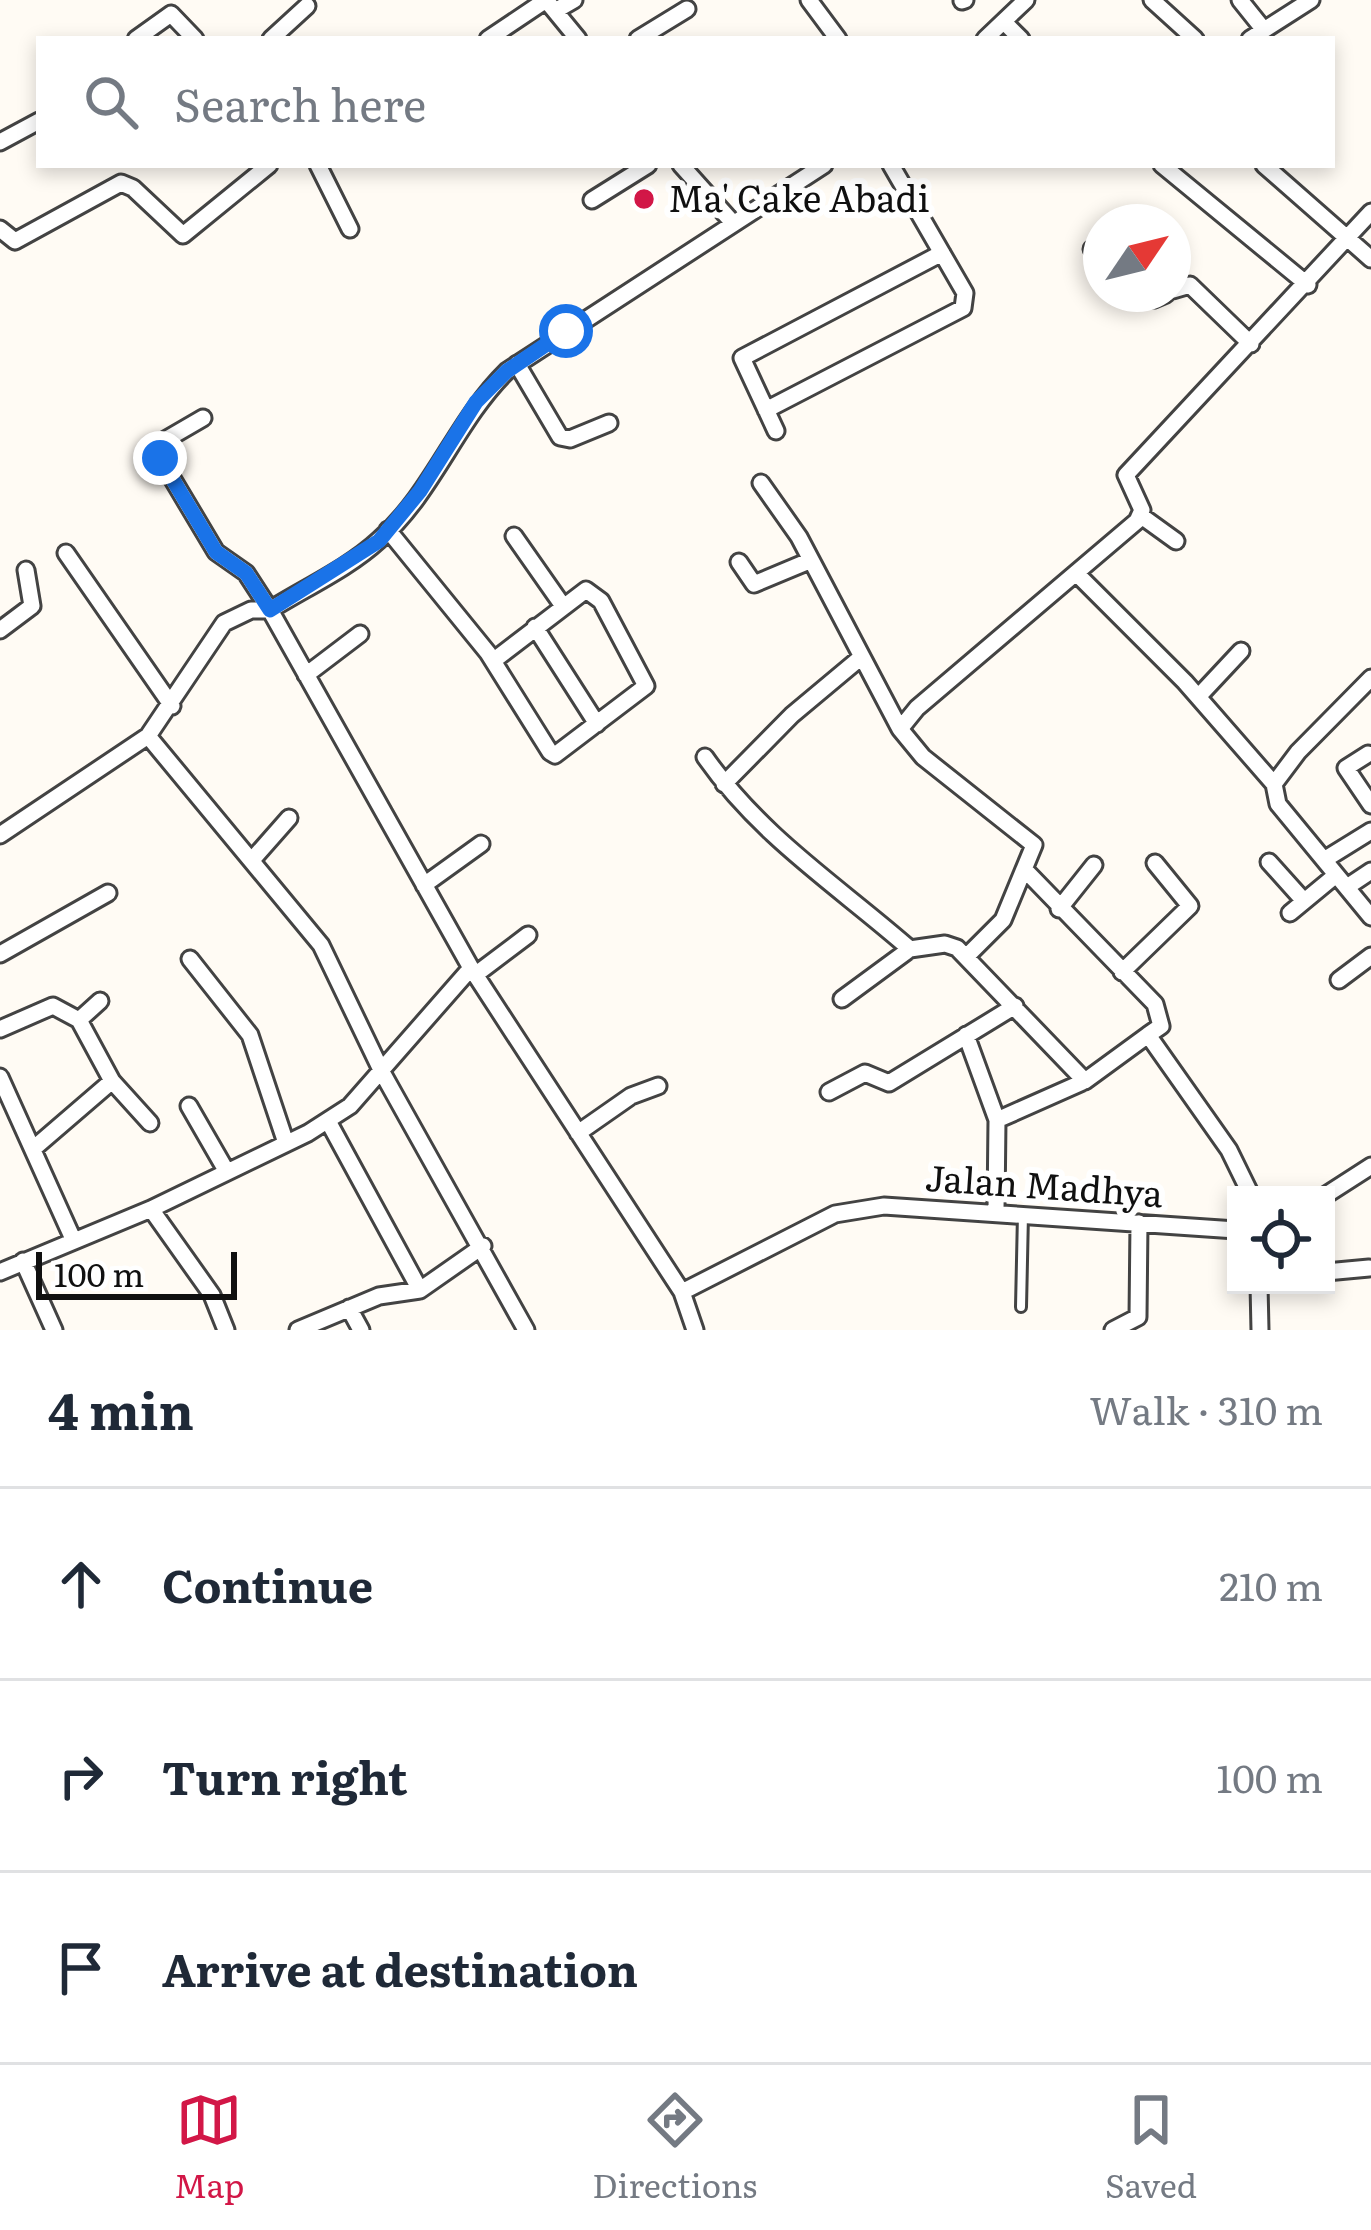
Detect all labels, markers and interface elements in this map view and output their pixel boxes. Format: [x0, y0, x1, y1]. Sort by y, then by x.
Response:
search box [36, 36, 1335, 168]
icon: search [78, 69, 144, 135]
text: Search here [174, 69, 426, 136]
place label: Ma' Cake Abadi [668, 170, 929, 223]
marker: Ma' Cake Abadi [631, 186, 657, 212]
north arrow [1083, 204, 1191, 312]
route start [539, 304, 593, 358]
route end [133, 431, 187, 485]
street label: Jalan Madhya [924, 1149, 1165, 1218]
map controls [1227, 1186, 1335, 1294]
button: locate [1227, 1186, 1335, 1294]
scale bar [36, 1246, 237, 1299]
text: 100 m [54, 1248, 144, 1297]
text: 4 min [48, 1370, 194, 1446]
text: Walk · 310 m [1089, 1379, 1323, 1437]
text: Continue [162, 1550, 373, 1617]
icon: ahead [48, 1551, 114, 1617]
text: 210 m [1219, 1555, 1323, 1613]
text: Turn right [162, 1742, 408, 1809]
icon: right [48, 1743, 114, 1809]
text: 100 m [1216, 1747, 1323, 1805]
text: Arrive at destination [162, 1934, 638, 2001]
icon: arrive [48, 1935, 114, 2001]
tab: Map [174, 2087, 244, 2208]
tab: Directions [592, 2087, 757, 2208]
tab: Saved [1105, 2087, 1197, 2208]

